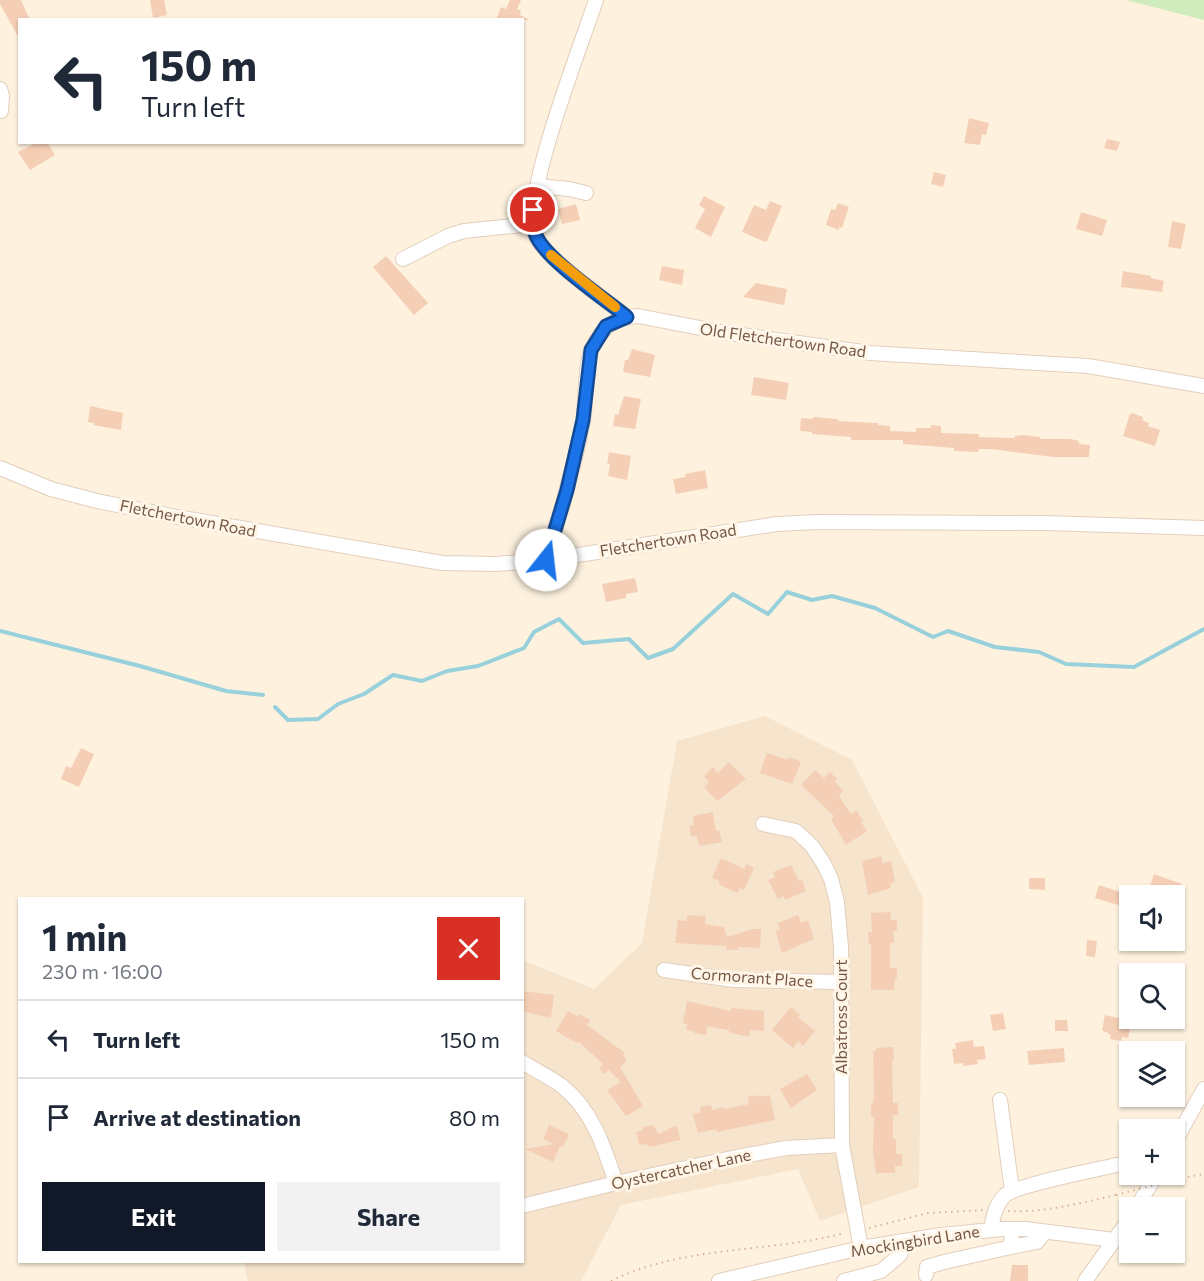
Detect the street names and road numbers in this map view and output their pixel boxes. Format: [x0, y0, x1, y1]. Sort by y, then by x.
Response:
street label: Old Fletchertown Road [699, 318, 867, 361]
street label: Fletchertown Road [119, 495, 258, 540]
street label: Fletchertown Road [598, 519, 738, 560]
street label: Albatross Court [831, 959, 850, 1075]
street label: Cormorant Place [690, 963, 814, 990]
street label: Oystercatcher Lane [609, 1144, 752, 1193]
street label: Mockingbird Lane [849, 1221, 981, 1260]

